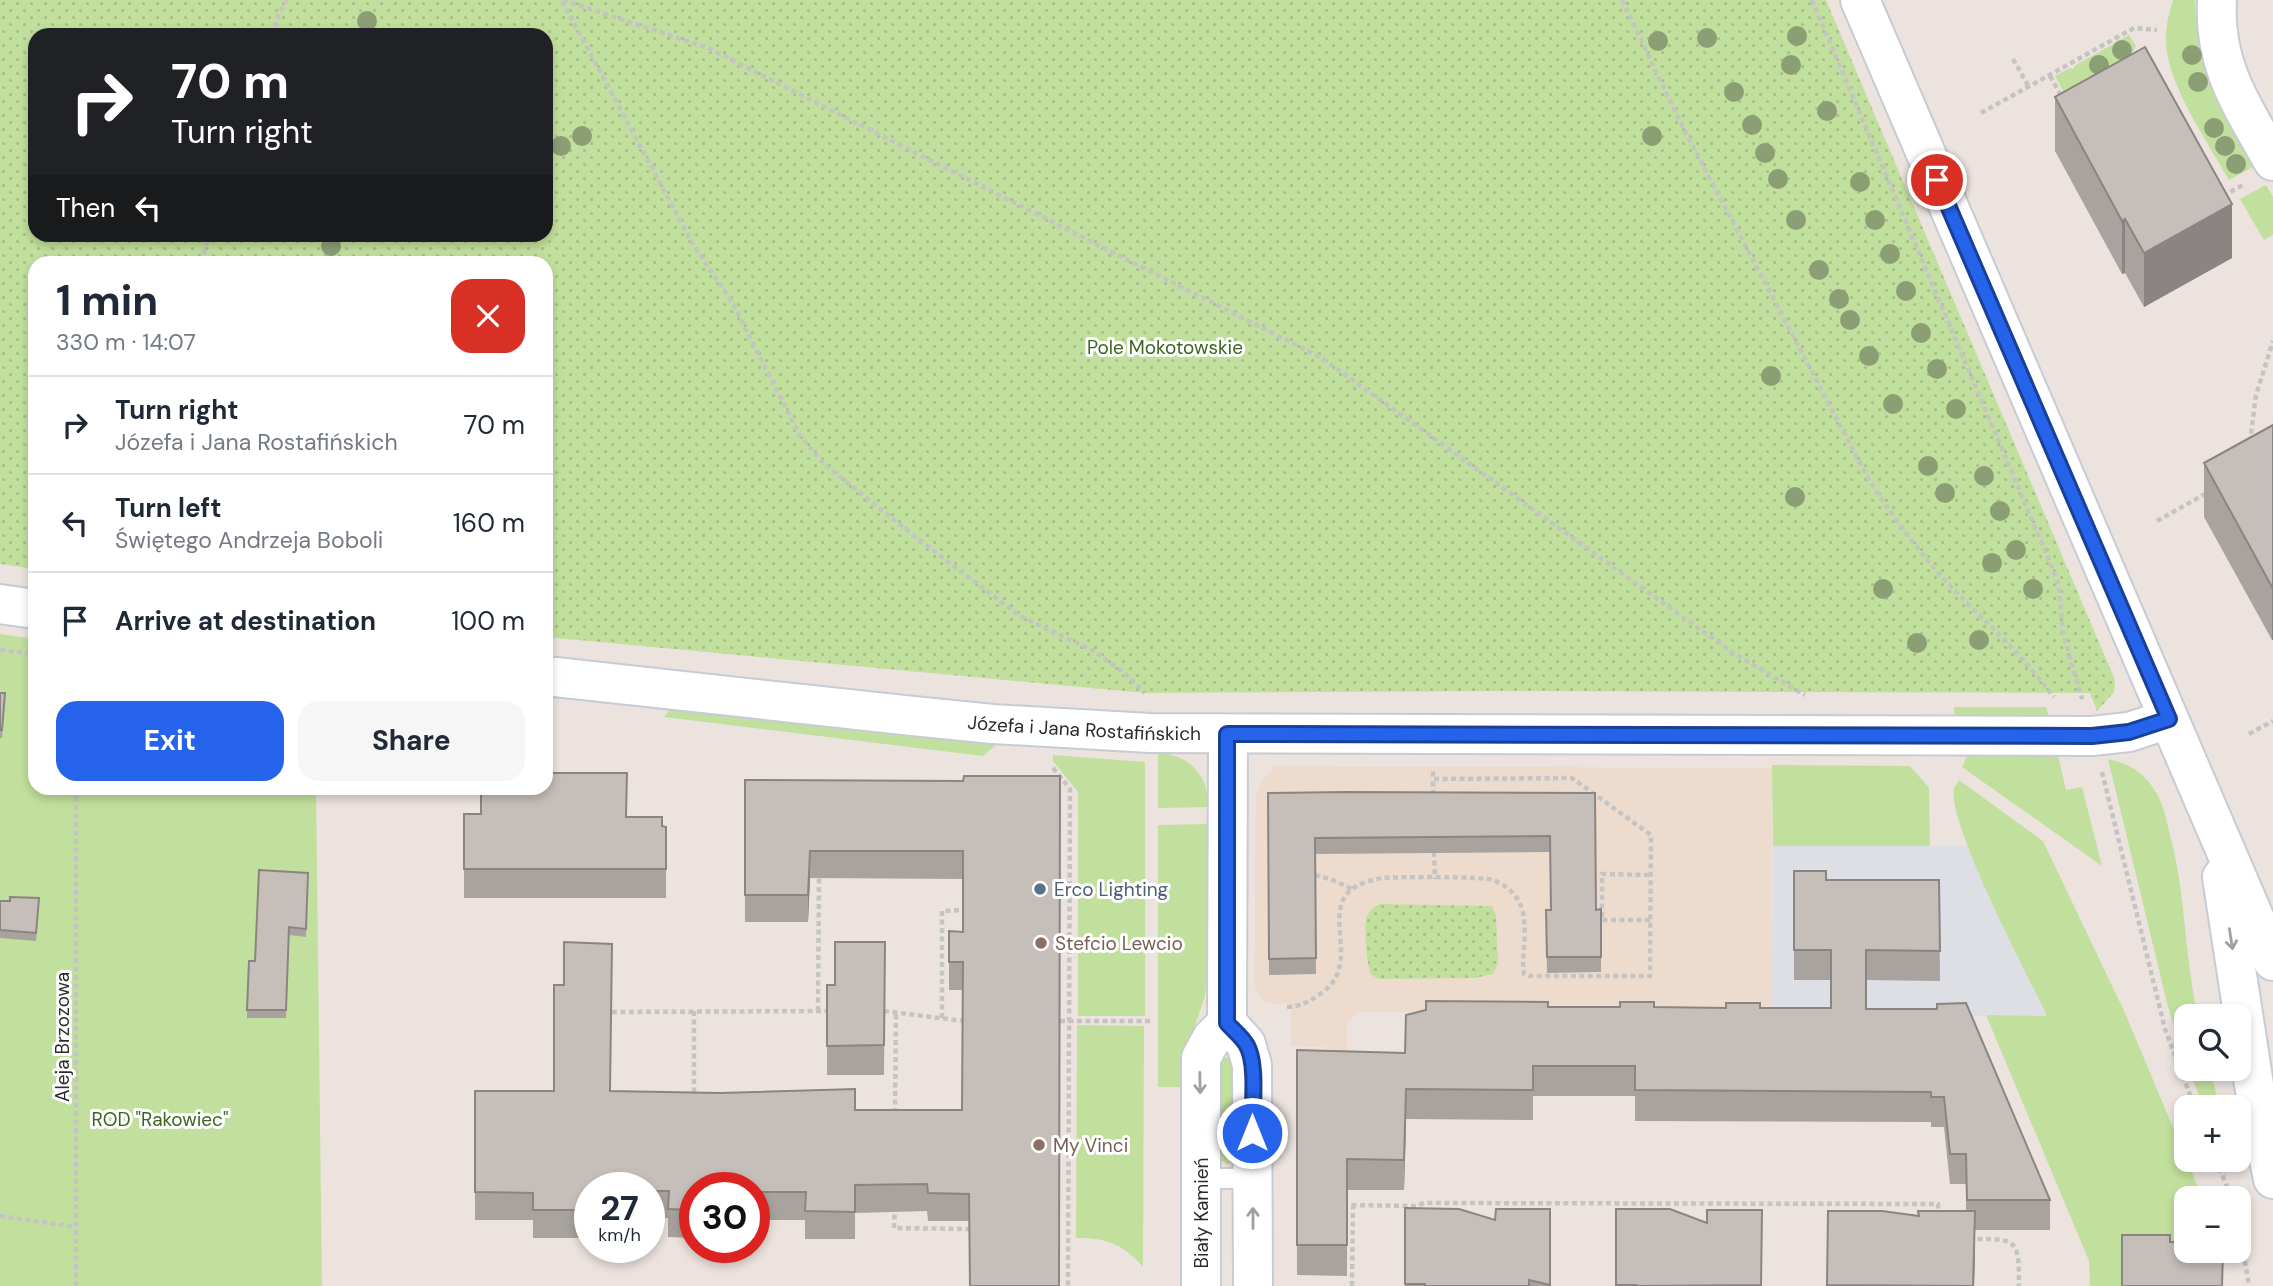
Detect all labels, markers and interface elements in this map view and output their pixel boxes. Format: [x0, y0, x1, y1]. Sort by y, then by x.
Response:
text: 70 m [171, 49, 289, 113]
icon: right [56, 56, 147, 147]
text: Turn right [171, 111, 313, 153]
pin [1907, 150, 1967, 210]
icon: arrive [1918, 161, 1956, 199]
icon: left [129, 189, 167, 227]
text: Then [56, 191, 115, 225]
text: 1 min [56, 273, 158, 328]
button: close [451, 279, 525, 353]
text: 330 m · 14:07 [56, 327, 196, 357]
park label: Pole Mokotowskie [1087, 335, 1243, 360]
text: Turn right [115, 393, 239, 427]
icon: right [56, 406, 94, 444]
text: 70 m [464, 408, 525, 442]
text: Józefa i Jana Rostafińskich [115, 427, 398, 457]
text: Turn left [115, 491, 222, 525]
icon: left [56, 504, 94, 542]
text: 160 m [453, 506, 525, 540]
text: Świętego Andrzeja Boboli [115, 525, 383, 555]
icon: arrive [56, 602, 94, 640]
text: Arrive at destination [115, 604, 376, 638]
text: 100 m [451, 604, 525, 638]
button: Exit [56, 701, 284, 781]
button: Share [298, 701, 525, 781]
street label: Józefa i Jana Rostafińskich [966, 709, 1201, 746]
place label: Erco Lighting [1054, 877, 1169, 902]
marker: Erco Lighting [1032, 881, 1048, 897]
one-way arrow [2225, 927, 2238, 950]
place label: Stefcio Lewcio [1055, 931, 1183, 956]
marker: Stefcio Lewcio [1033, 935, 1049, 951]
street label: Aleja Brzozowa [50, 972, 75, 1102]
map controls [2174, 1004, 2251, 1263]
button: search [2174, 1004, 2251, 1081]
one-way arrow [1193, 1071, 1207, 1094]
button: + [2174, 1095, 2251, 1172]
position arrow [1215, 1096, 1289, 1170]
park label: ROD "Rakowiec" [91, 1107, 229, 1132]
place label: My Vinci [1053, 1133, 1128, 1158]
marker: My Vinci [1031, 1137, 1047, 1153]
street label: Biały Kamień [1189, 1158, 1214, 1268]
speed limit sign: 30 [679, 1172, 770, 1263]
text: 27 [600, 1185, 639, 1231]
button: − [2174, 1186, 2251, 1263]
one-way arrow [1246, 1207, 1260, 1230]
text: km/h [598, 1223, 641, 1247]

